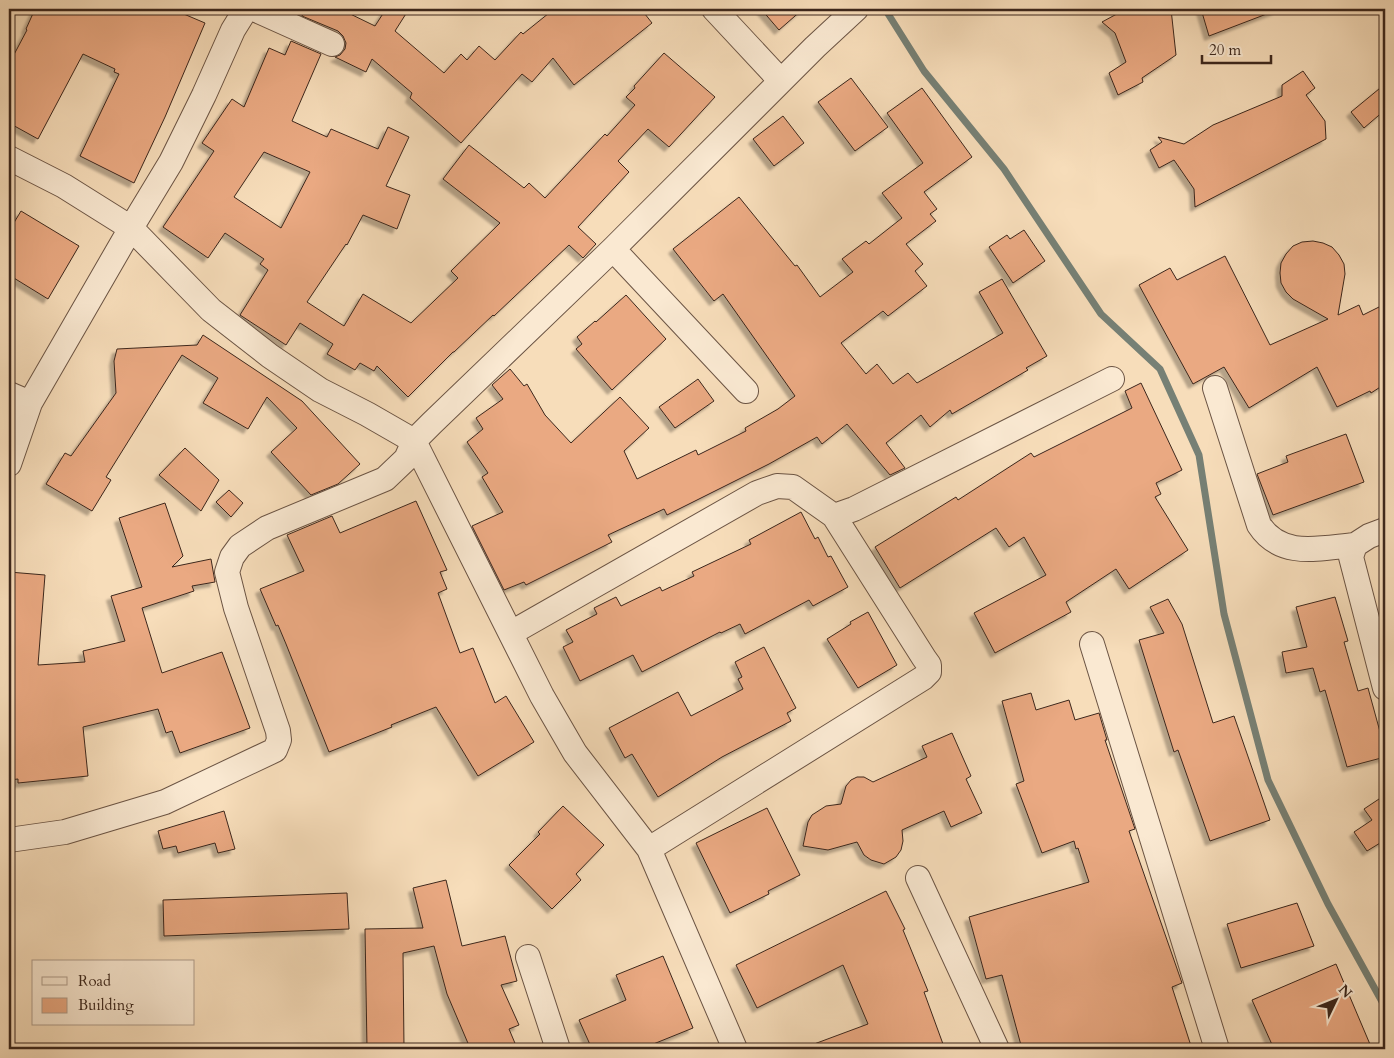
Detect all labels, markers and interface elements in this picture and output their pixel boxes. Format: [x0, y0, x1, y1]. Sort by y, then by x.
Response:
scale bar [1202, 32, 1270, 64]
text: 20 m [1209, 40, 1241, 60]
legend [32, 960, 195, 1026]
text: Road [78, 971, 111, 991]
north arrow [1312, 976, 1362, 1026]
text: N [1334, 981, 1356, 1002]
text: Building [78, 995, 134, 1015]

